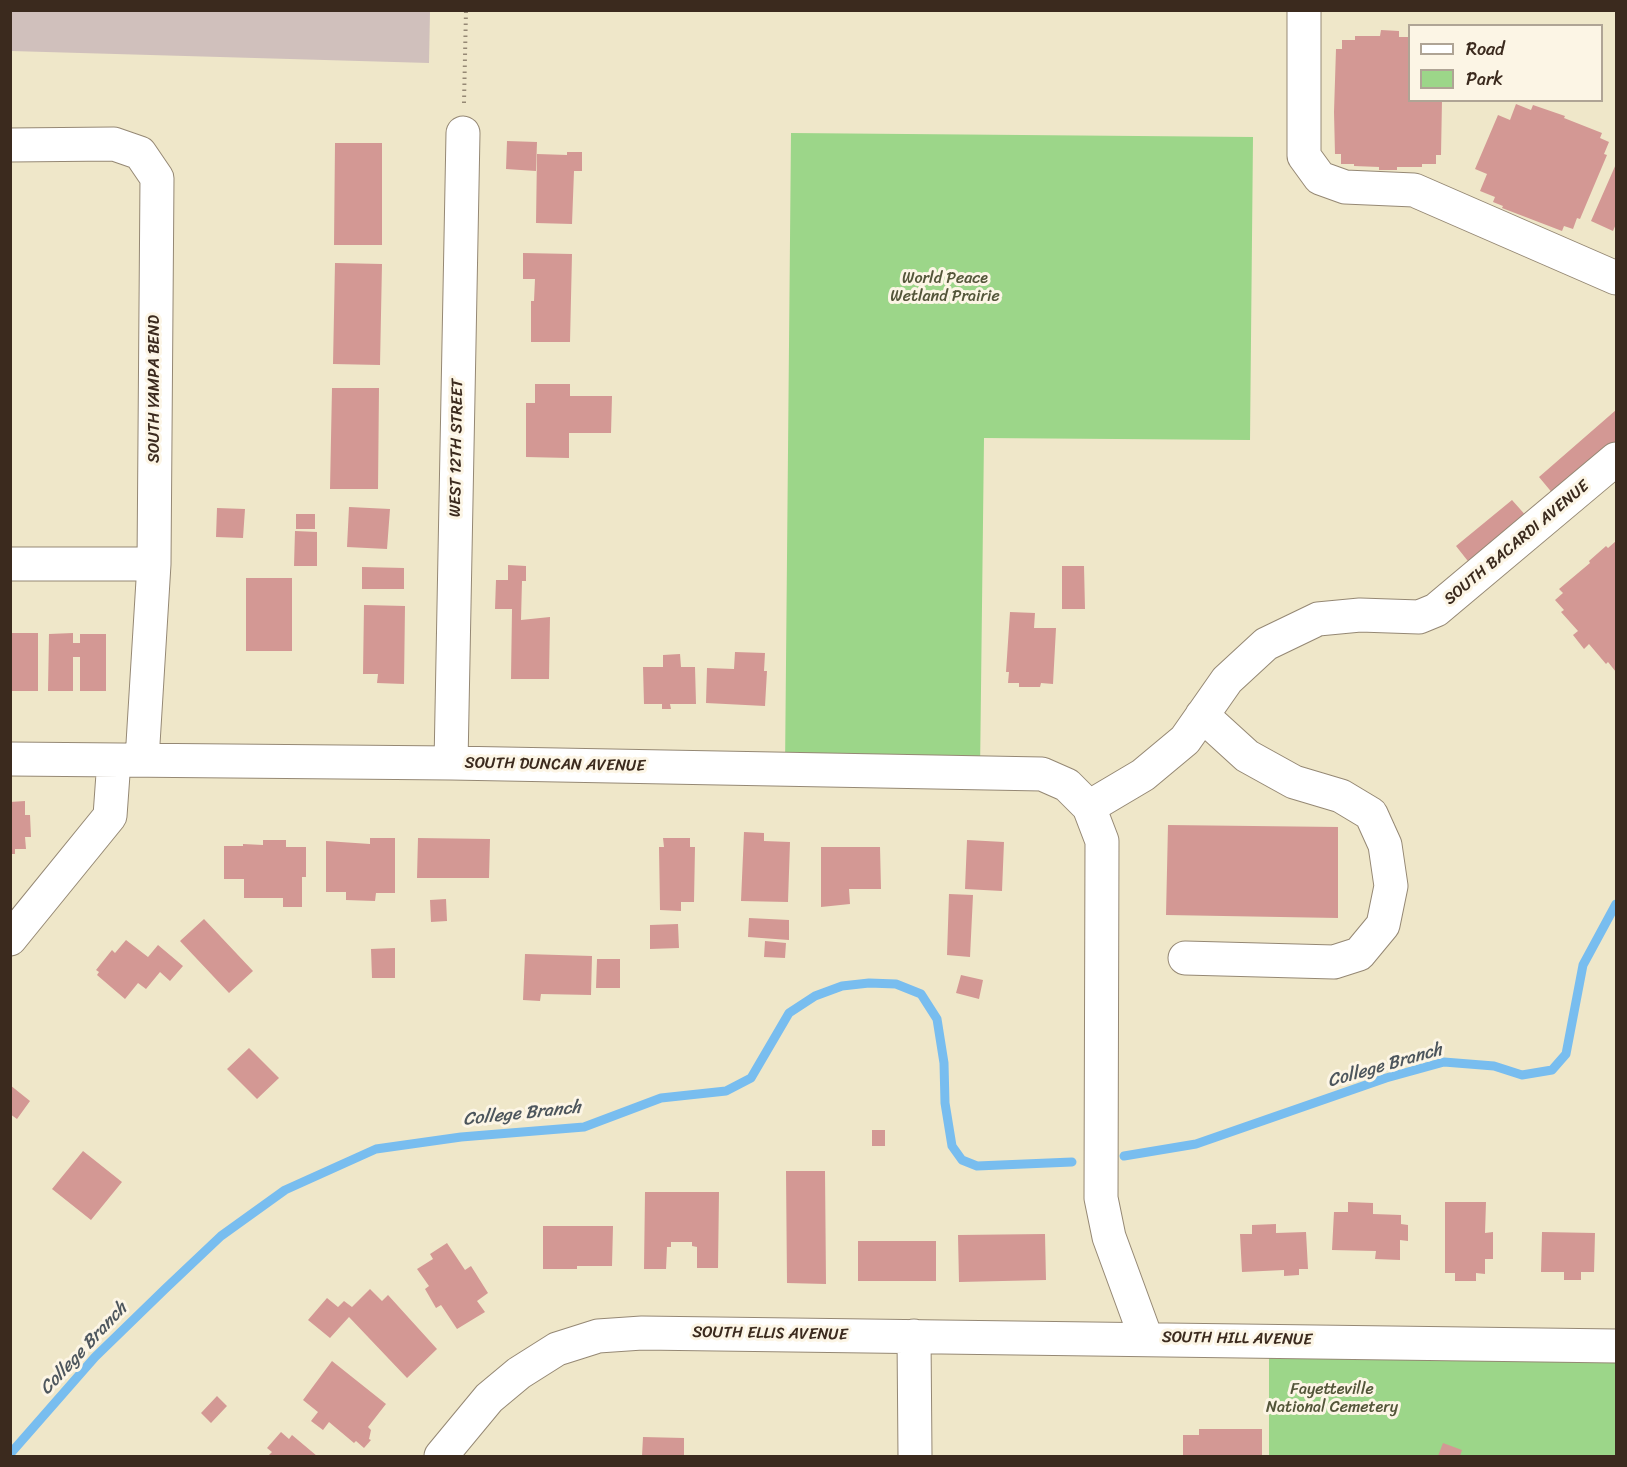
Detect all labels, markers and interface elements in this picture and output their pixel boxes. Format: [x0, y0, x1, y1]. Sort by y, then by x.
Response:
legend [1408, 24, 1603, 102]
text: Road [1466, 33, 1505, 65]
text: Park [1466, 63, 1503, 95]
park label: World Peace Wetland Prairie [890, 269, 1000, 307]
street label: SOUTH YAMPA BEND [145, 315, 165, 463]
street label: WEST 12TH STREET [446, 379, 468, 517]
street label: SOUTH BACARDI AVENUE [1441, 477, 1593, 609]
street label: SOUTH DUNCAN AVENUE [465, 754, 645, 776]
water label: College Branch [1325, 1039, 1445, 1093]
water label: College Branch [462, 1097, 582, 1131]
water label: College Branch [36, 1298, 132, 1400]
street label: SOUTH ELLIS AVENUE [692, 1323, 848, 1345]
street label: SOUTH HILL AVENUE [1162, 1328, 1312, 1350]
park label: Fayetteville National Cemetery [1266, 1380, 1398, 1418]

